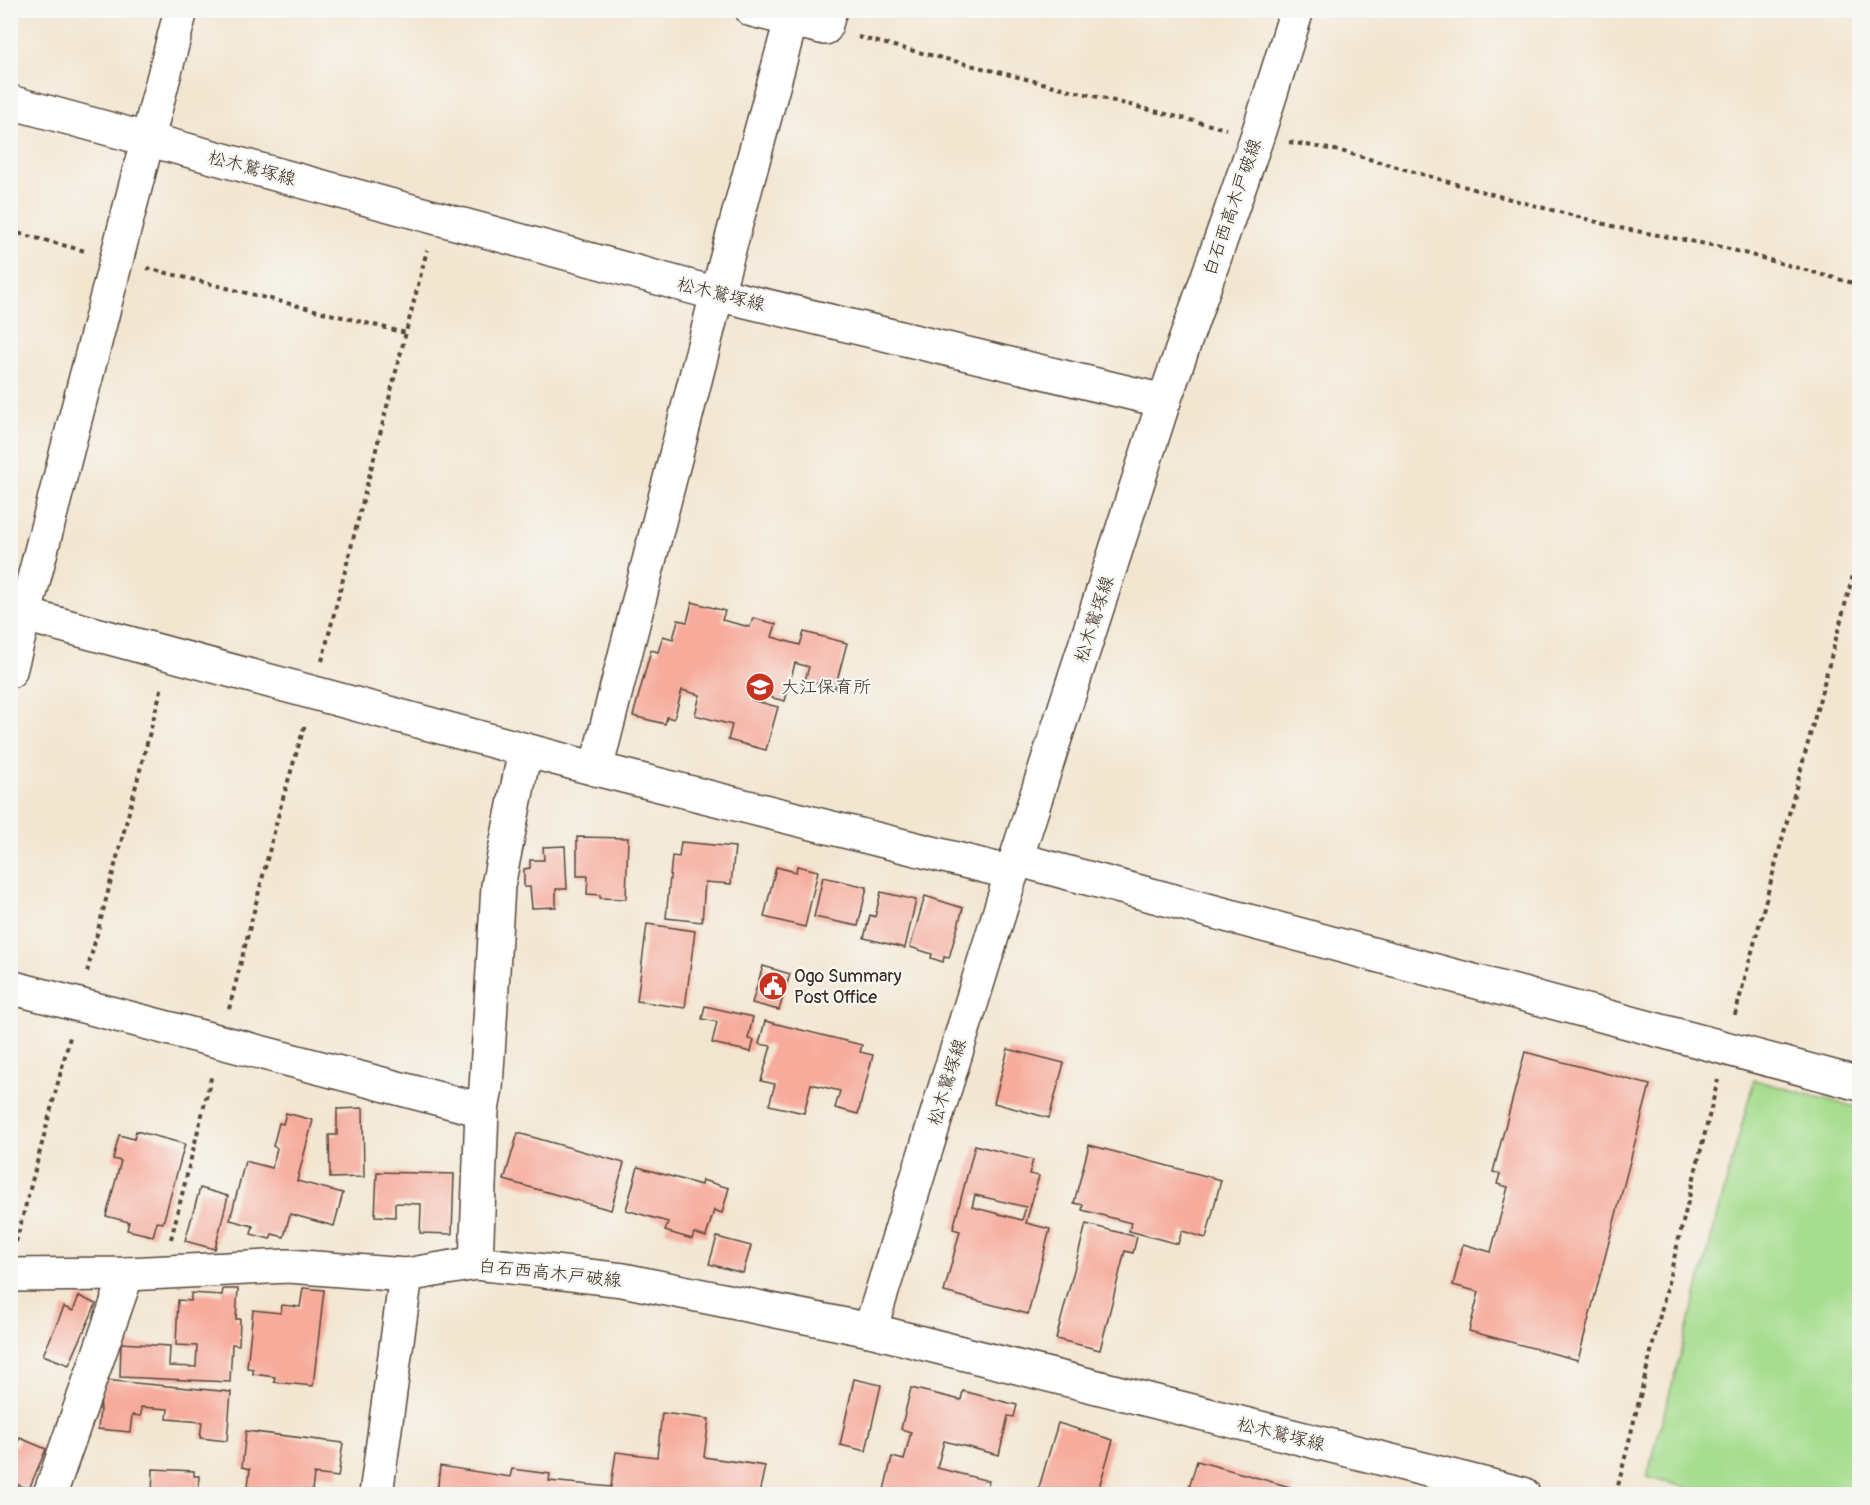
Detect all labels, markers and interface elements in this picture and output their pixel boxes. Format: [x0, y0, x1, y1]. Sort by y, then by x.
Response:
street label: 白石西高木戸破線 [1198, 135, 1267, 279]
street label: 松木鷲塚線 [205, 146, 298, 191]
street label: 松木鷲塚線 [674, 272, 767, 317]
street label: 松木鷲塚線 [1070, 573, 1119, 666]
school or university icon: 大江保育所 [744, 671, 776, 703]
place label: 大江保育所 [781, 676, 871, 699]
place label: Ogo Summary Post Office [794, 965, 902, 1009]
public building icon: Ogo Summary Post Office [757, 970, 789, 1002]
street label: 松木鷲塚線 [923, 1036, 972, 1129]
street label: 白石西高木戸破線 [477, 1255, 623, 1292]
street label: 松木鷲塚線 [1234, 1412, 1327, 1457]

